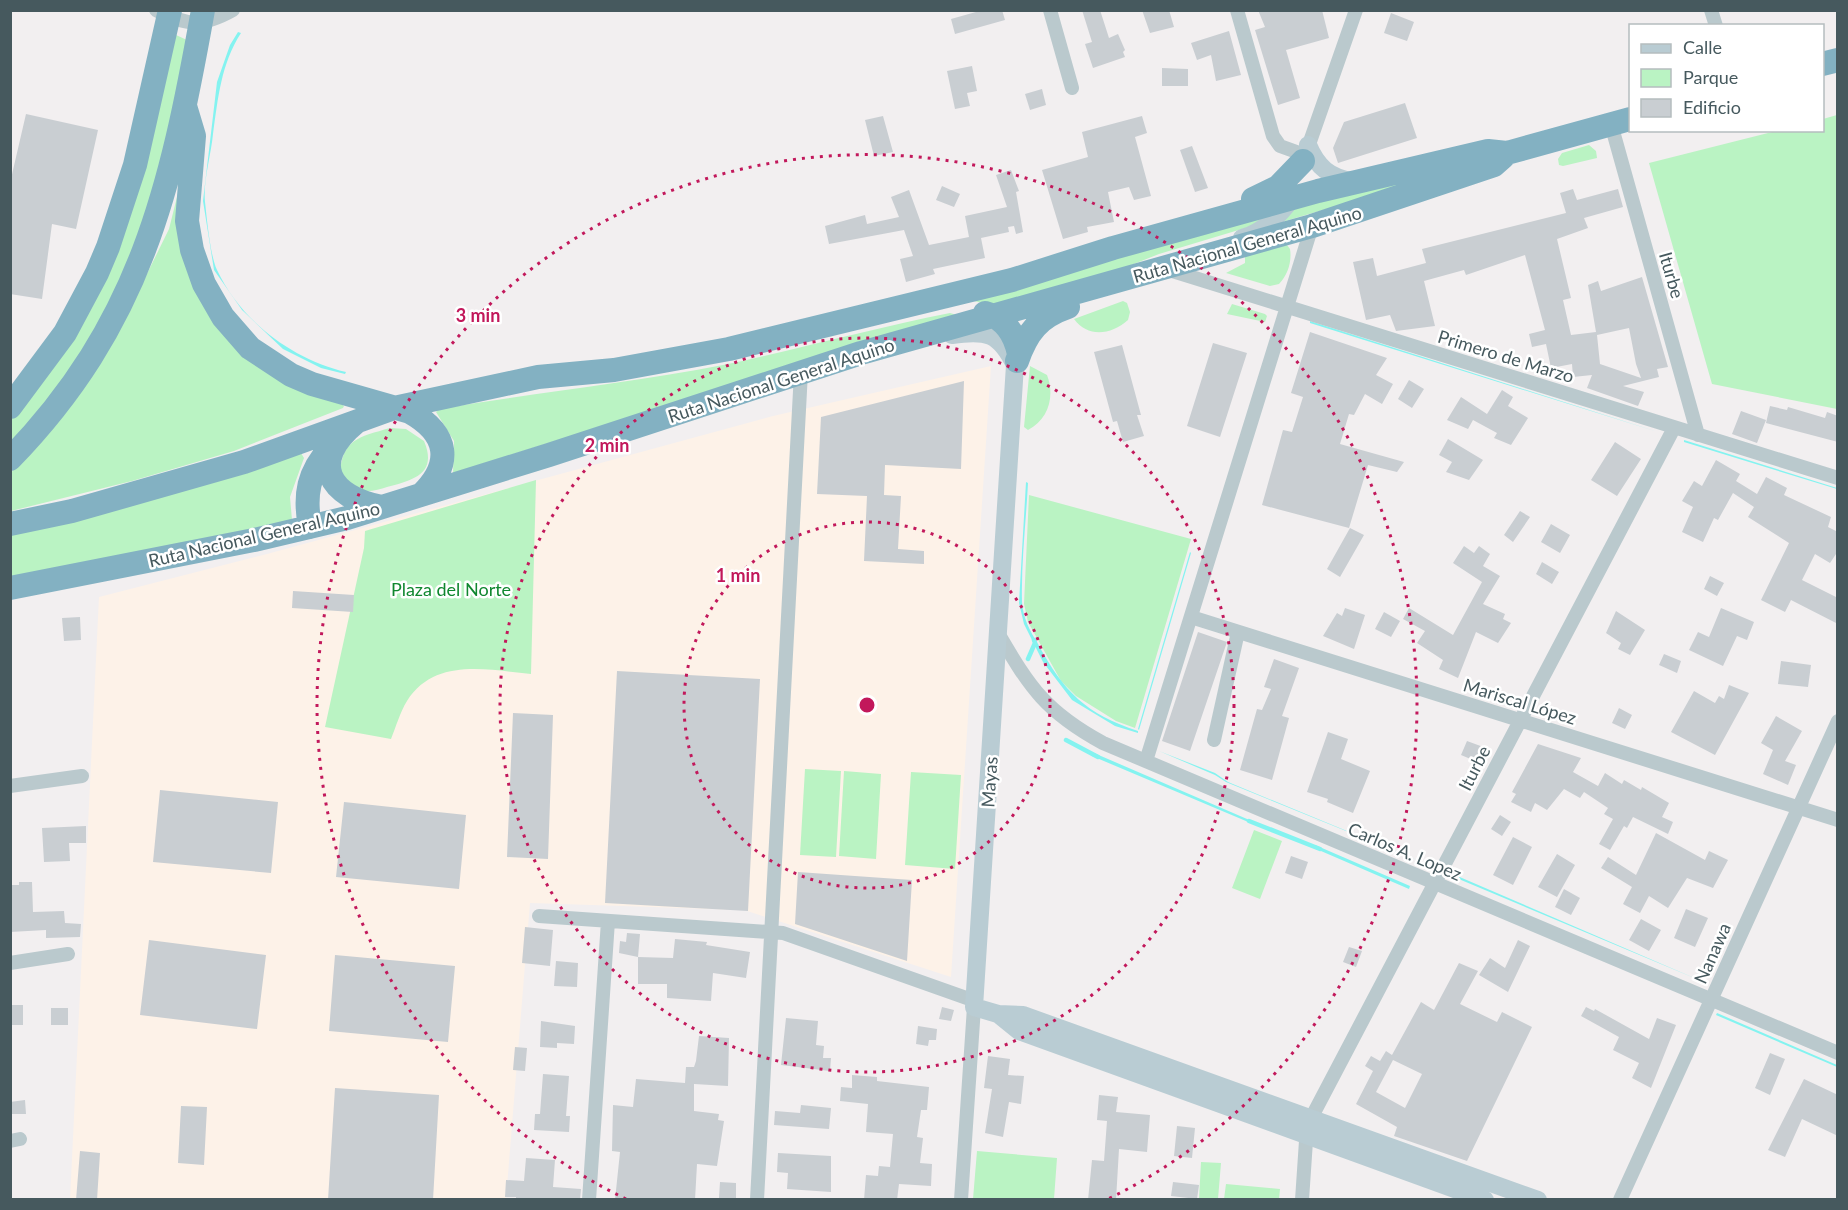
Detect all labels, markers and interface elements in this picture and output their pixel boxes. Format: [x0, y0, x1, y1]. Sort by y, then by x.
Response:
legend [1629, 24, 1824, 132]
text: Calle [1683, 36, 1722, 58]
text: Parque [1683, 66, 1738, 88]
text: Edificio [1683, 96, 1741, 118]
street label: Ruta Nacional General Aquino [1130, 201, 1364, 287]
street label: Iturbe [1655, 249, 1689, 301]
text: 3 min [456, 304, 500, 326]
street label: Primero de Marzo [1435, 325, 1577, 387]
street label: Ruta Nacional General Aquino [665, 333, 897, 427]
text: 2 min [585, 434, 629, 456]
street label: Ruta Nacional General Aquino [146, 497, 382, 571]
text: 1 min [716, 564, 760, 586]
park label: Plaza del Norte [391, 578, 511, 600]
street label: Mariscal López [1461, 673, 1579, 729]
centre of rings [857, 695, 877, 715]
street label: Iturbe [1453, 742, 1495, 794]
street label: Mayas [976, 756, 1002, 808]
street label: Carlos A. Lopez [1345, 817, 1465, 885]
street label: Nanawa [1689, 919, 1735, 987]

